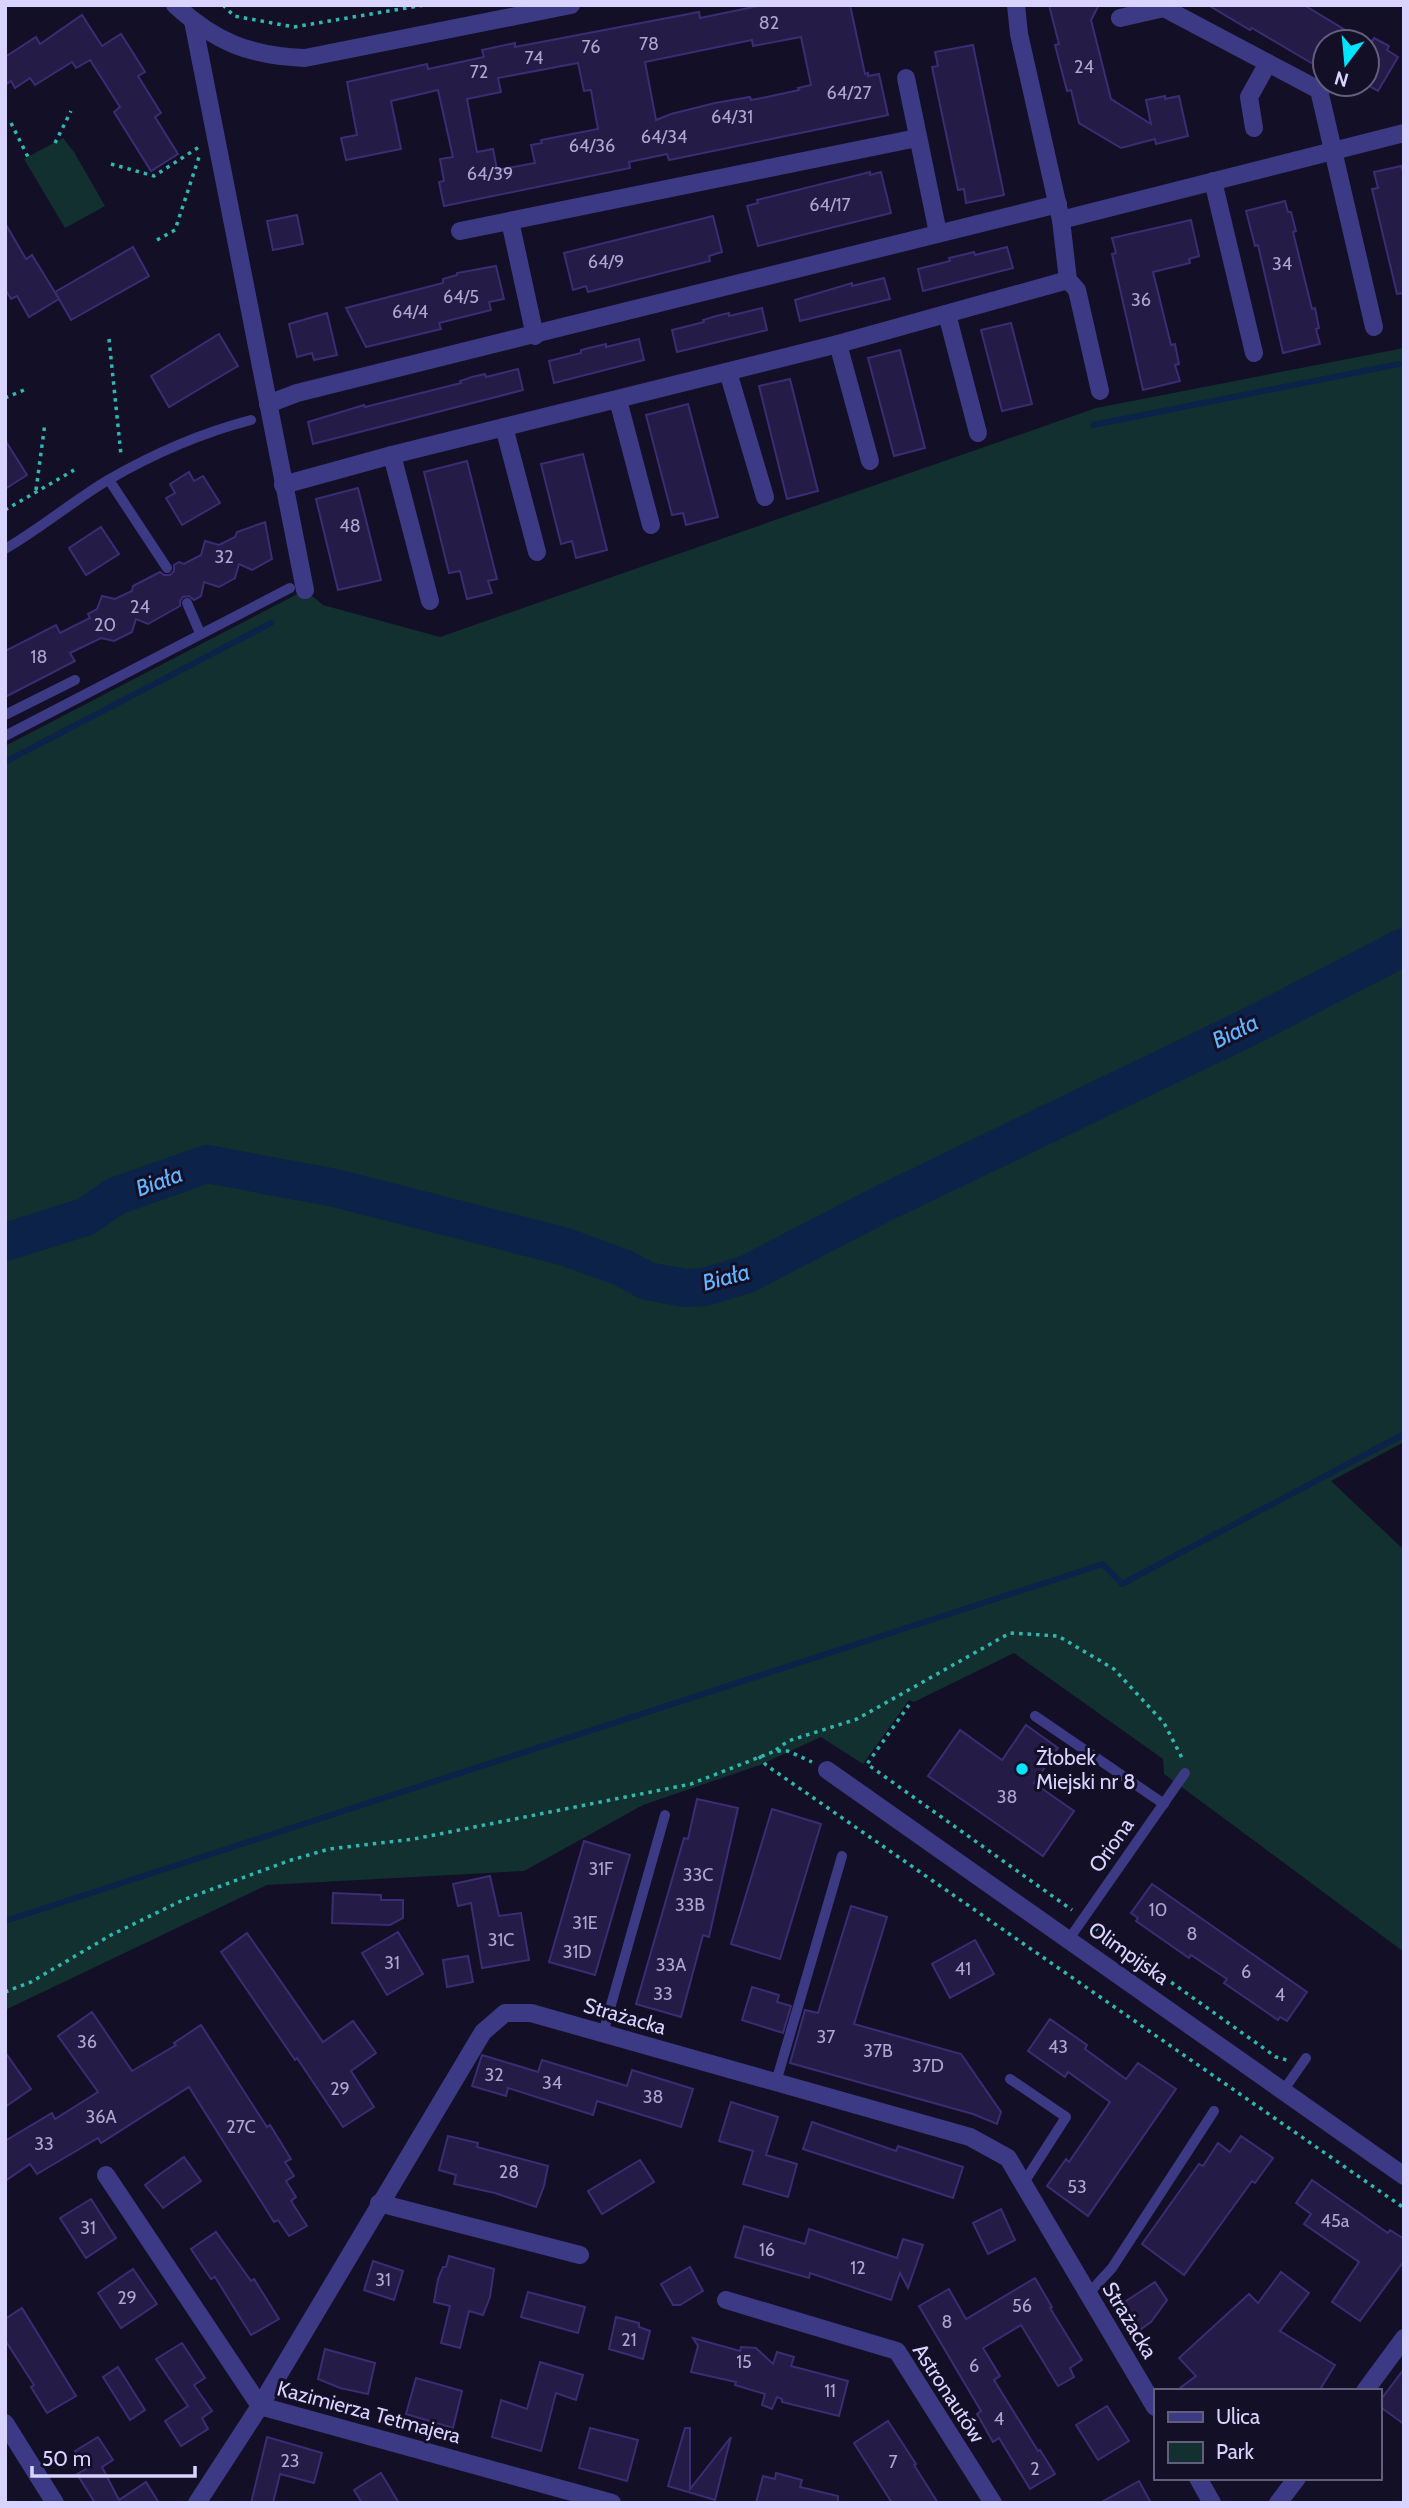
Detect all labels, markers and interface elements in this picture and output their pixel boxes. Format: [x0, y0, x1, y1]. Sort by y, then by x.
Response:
house number: 82 [759, 12, 779, 34]
north arrow [1311, 28, 1381, 98]
house number: 78 [639, 33, 659, 55]
house number: 76 [582, 36, 600, 58]
house number: 74 [525, 47, 543, 69]
house number: 24 [1074, 56, 1094, 78]
house number: 72 [470, 61, 488, 83]
text: N [1332, 66, 1351, 92]
house number: 64/27 [827, 82, 871, 104]
house number: 64/31 [711, 106, 753, 128]
house number: 64/34 [641, 126, 687, 148]
house number: 64/36 [569, 135, 615, 157]
house number: 64/39 [467, 163, 513, 185]
house number: 64/17 [809, 194, 851, 216]
house number: 64/9 [588, 251, 624, 273]
house number: 34 [1272, 253, 1292, 275]
house number: 64/5 [443, 286, 479, 308]
house number: 36 [1131, 289, 1151, 311]
house number: 64/4 [392, 301, 428, 323]
house number: 48 [339, 515, 361, 537]
house number: 32 [214, 546, 234, 568]
house number: 24 [130, 596, 150, 618]
house number: 20 [94, 614, 116, 636]
house number: 18 [31, 646, 47, 668]
water label: Biała [1207, 1008, 1263, 1054]
water label: Biała [132, 1160, 186, 1202]
water label: Biała [699, 1257, 753, 1297]
place label: Żłobek Miejski nr 8 [1036, 1745, 1136, 1795]
marker: Żłobek Miejski nr 8 [1014, 1761, 1030, 1777]
house number: 38 [997, 1786, 1017, 1808]
street label: Oriona [1083, 1813, 1139, 1877]
house number: 31F [588, 1858, 614, 1880]
house number: 33C [683, 1864, 713, 1886]
house number: 33B [675, 1894, 705, 1916]
house number: 10 [1149, 1899, 1167, 1921]
house number: 31E [572, 1912, 598, 1934]
street label: Olimpijska [1083, 1916, 1174, 1991]
house number: 8 [1187, 1923, 1197, 1945]
house number: 31C [488, 1929, 514, 1951]
house number: 31D [563, 1941, 591, 1963]
house number: 31 [384, 1952, 400, 1974]
house number: 33A [656, 1954, 686, 1976]
house number: 41 [955, 1958, 971, 1980]
house number: 6 [1241, 1961, 1251, 1983]
house number: 33 [653, 1983, 673, 2005]
house number: 4 [1275, 1984, 1285, 2006]
street label: Strażacka [581, 1992, 669, 2040]
house number: 37 [817, 2026, 835, 2048]
house number: 36 [77, 2031, 97, 2053]
house number: 43 [1048, 2036, 1068, 2058]
house number: 37B [863, 2040, 893, 2062]
house number: 37D [912, 2055, 944, 2077]
house number: 32 [484, 2064, 504, 2086]
house number: 34 [542, 2072, 562, 2094]
house number: 29 [330, 2078, 350, 2100]
house number: 38 [643, 2086, 663, 2108]
house number: 36A [85, 2106, 117, 2128]
house number: 27C [226, 2116, 256, 2138]
house number: 33 [34, 2133, 54, 2155]
house number: 28 [499, 2161, 519, 2183]
house number: 53 [1067, 2176, 1087, 2198]
house number: 45a [1321, 2210, 1350, 2232]
house number: 31 [80, 2217, 96, 2239]
house number: 16 [759, 2239, 775, 2261]
house number: 12 [850, 2257, 866, 2279]
house number: 31 [375, 2269, 391, 2291]
street label: Strażacka [1098, 2277, 1162, 2363]
house number: 29 [117, 2287, 137, 2309]
house number: 56 [1012, 2295, 1032, 2317]
house number: 8 [942, 2311, 952, 2333]
house number: 21 [621, 2329, 637, 2351]
street label: Astronautów [908, 2339, 990, 2447]
house number: 15 [736, 2351, 752, 2373]
house number: 6 [969, 2355, 979, 2377]
street label: Kazimierza Tetmajera [274, 2375, 463, 2449]
house number: 11 [824, 2380, 836, 2402]
legend [1154, 2389, 1381, 2480]
text: Ulica [1216, 2404, 1260, 2429]
house number: 4 [994, 2408, 1004, 2430]
scale bar [32, 2434, 194, 2478]
text: Park [1216, 2439, 1254, 2464]
text: 50 m [42, 2446, 91, 2471]
house number: 23 [280, 2450, 300, 2472]
house number: 7 [888, 2451, 898, 2473]
house number: 2 [1030, 2458, 1040, 2480]

